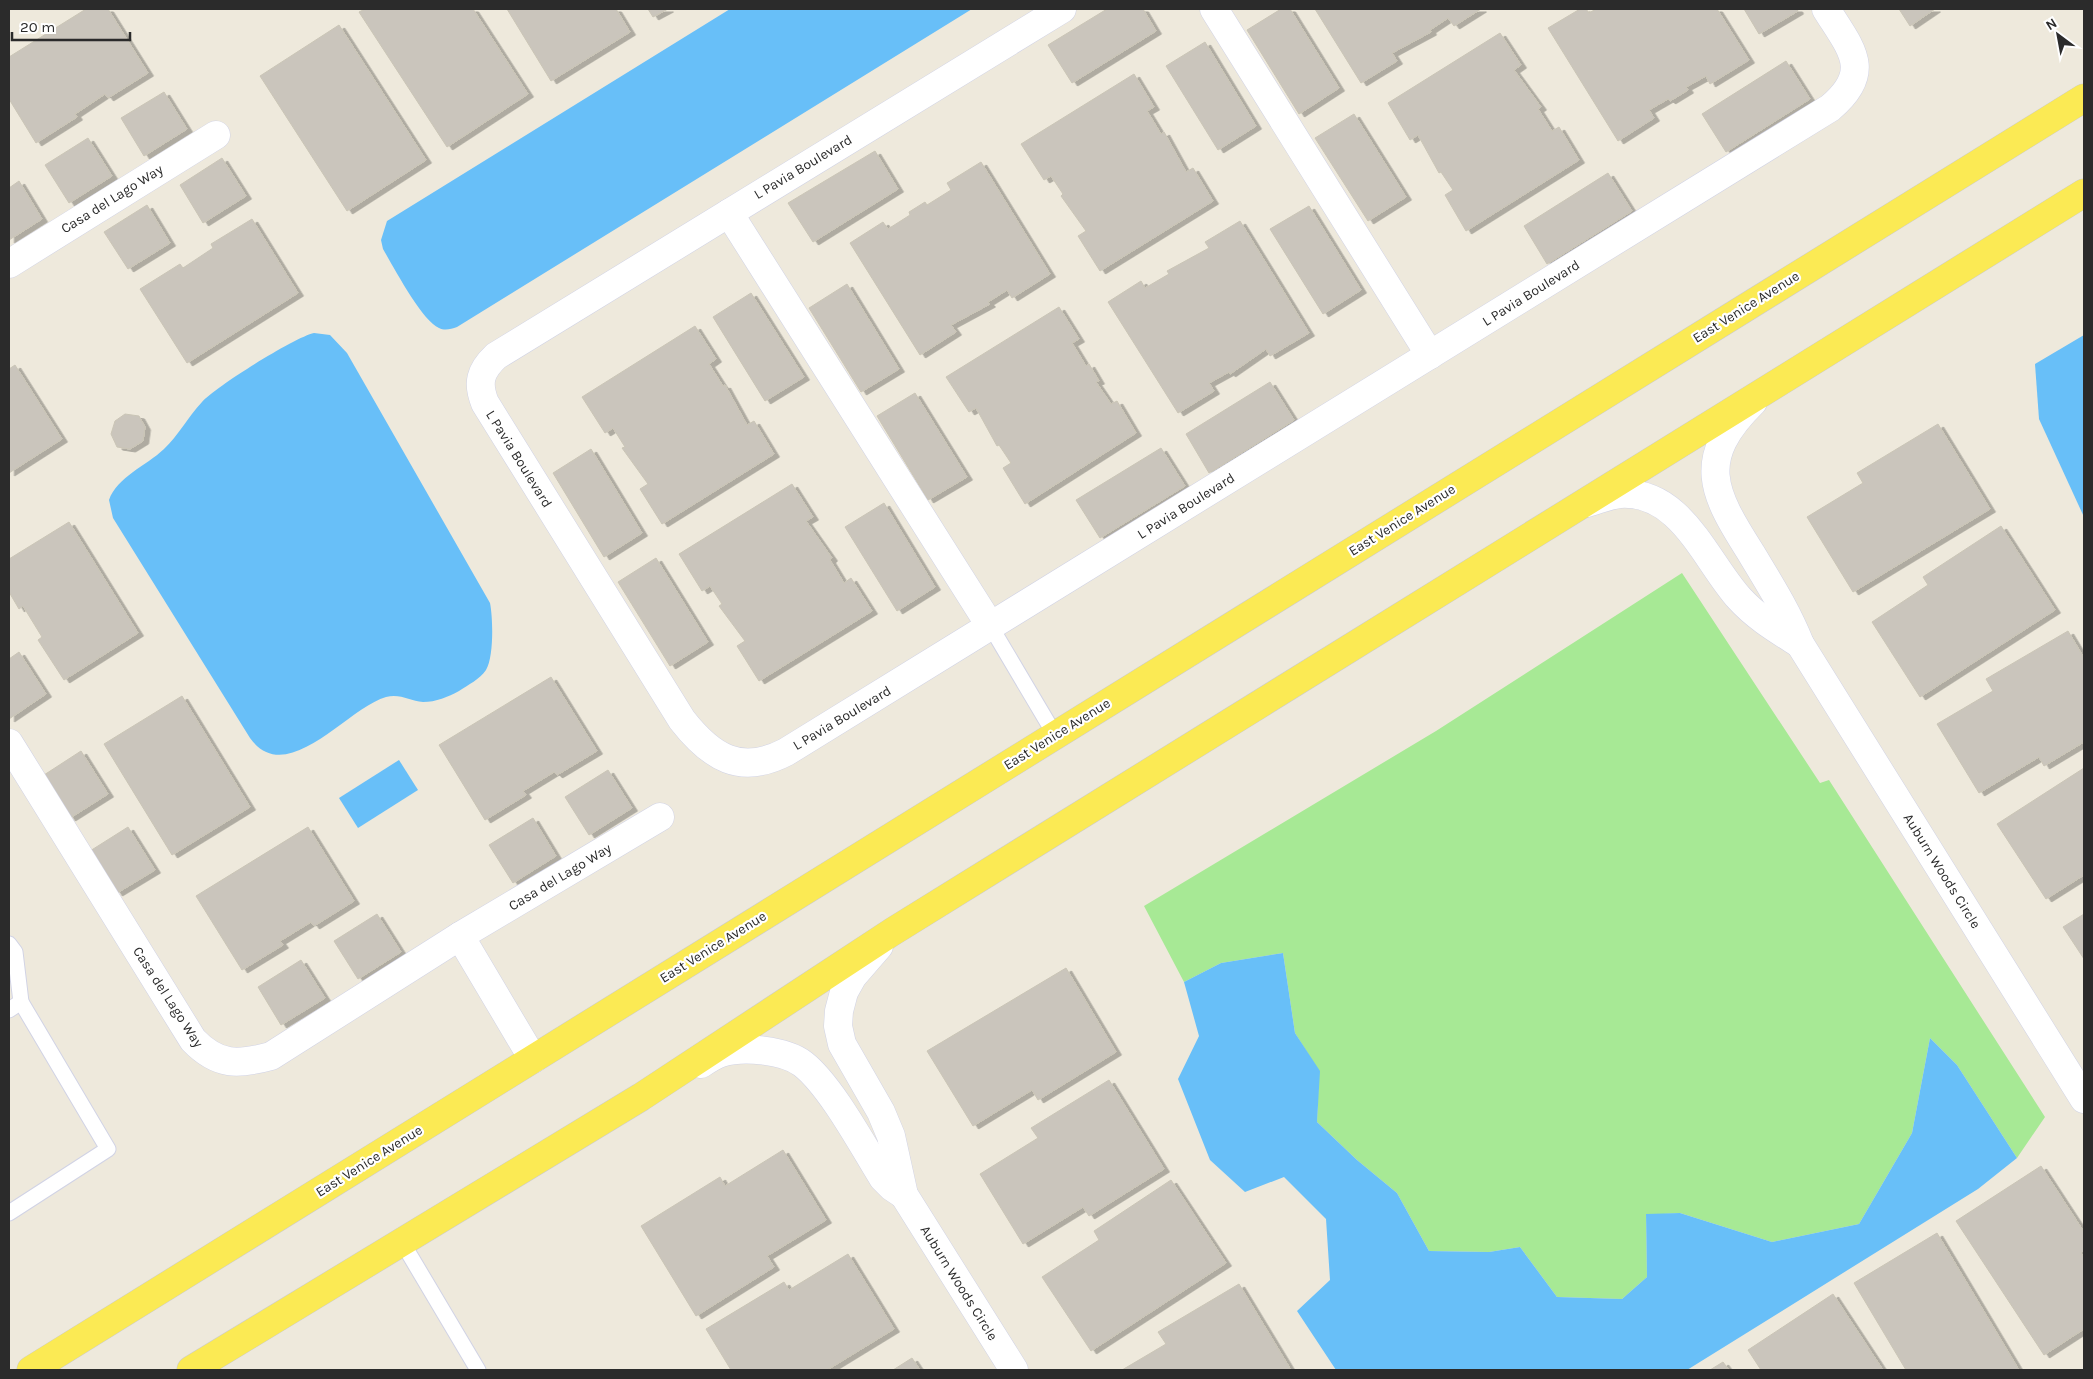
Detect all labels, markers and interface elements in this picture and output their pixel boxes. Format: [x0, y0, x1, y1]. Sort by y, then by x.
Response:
scale bar [12, 10, 130, 42]
north arrow [2033, 10, 2083, 60]
text: N [2043, 15, 2060, 34]
text: 20 m [20, 18, 55, 36]
street label: L Pavia Boulevard [751, 131, 855, 203]
street label: Casa del Lago Way [58, 161, 166, 237]
street label: L Pavia Boulevard [1479, 256, 1583, 330]
street label: East Venice Avenue [1690, 267, 1802, 347]
street label: L Pavia Boulevard [482, 407, 556, 511]
street label: L Pavia Boulevard [1134, 469, 1238, 543]
street label: East Venice Avenue [1346, 480, 1458, 560]
street label: L Pavia Boulevard [790, 682, 894, 754]
street label: East Venice Avenue [1001, 694, 1113, 774]
street label: Auburn Woods Circle [1900, 810, 1984, 932]
street label: Casa del Lago Way [506, 839, 615, 914]
street label: East Venice Avenue [657, 907, 769, 987]
street label: Casa del Lago Way [129, 943, 207, 1051]
street label: East Venice Avenue [313, 1121, 425, 1201]
street label: Auburn Woods Circle [917, 1222, 1001, 1344]

